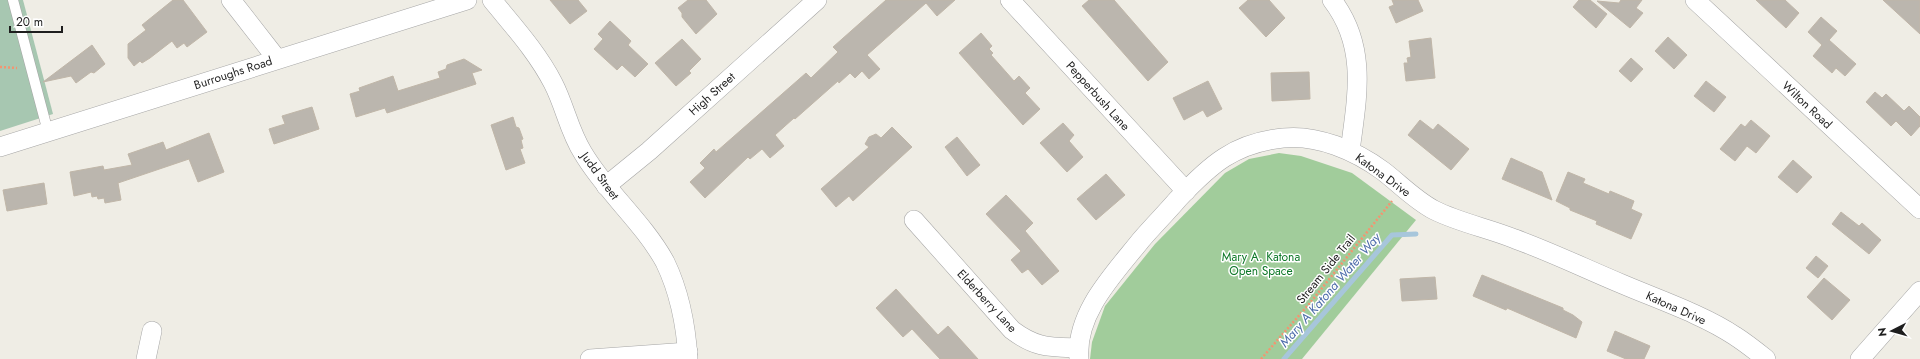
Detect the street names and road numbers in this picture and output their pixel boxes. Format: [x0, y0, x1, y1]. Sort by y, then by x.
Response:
street label: Burroughs Road [192, 52, 274, 94]
street label: Pepperbush Lane [1062, 57, 1134, 135]
street label: High Street [685, 68, 739, 120]
street label: Wilton Road [1778, 77, 1836, 133]
street label: Judd Street [575, 147, 624, 204]
street label: Katona Drive [1352, 149, 1414, 201]
street label: Stream Side Trail [1292, 230, 1360, 308]
street label: Elderberry Lane [953, 265, 1021, 337]
street label: Katona Drive [1643, 287, 1709, 329]

